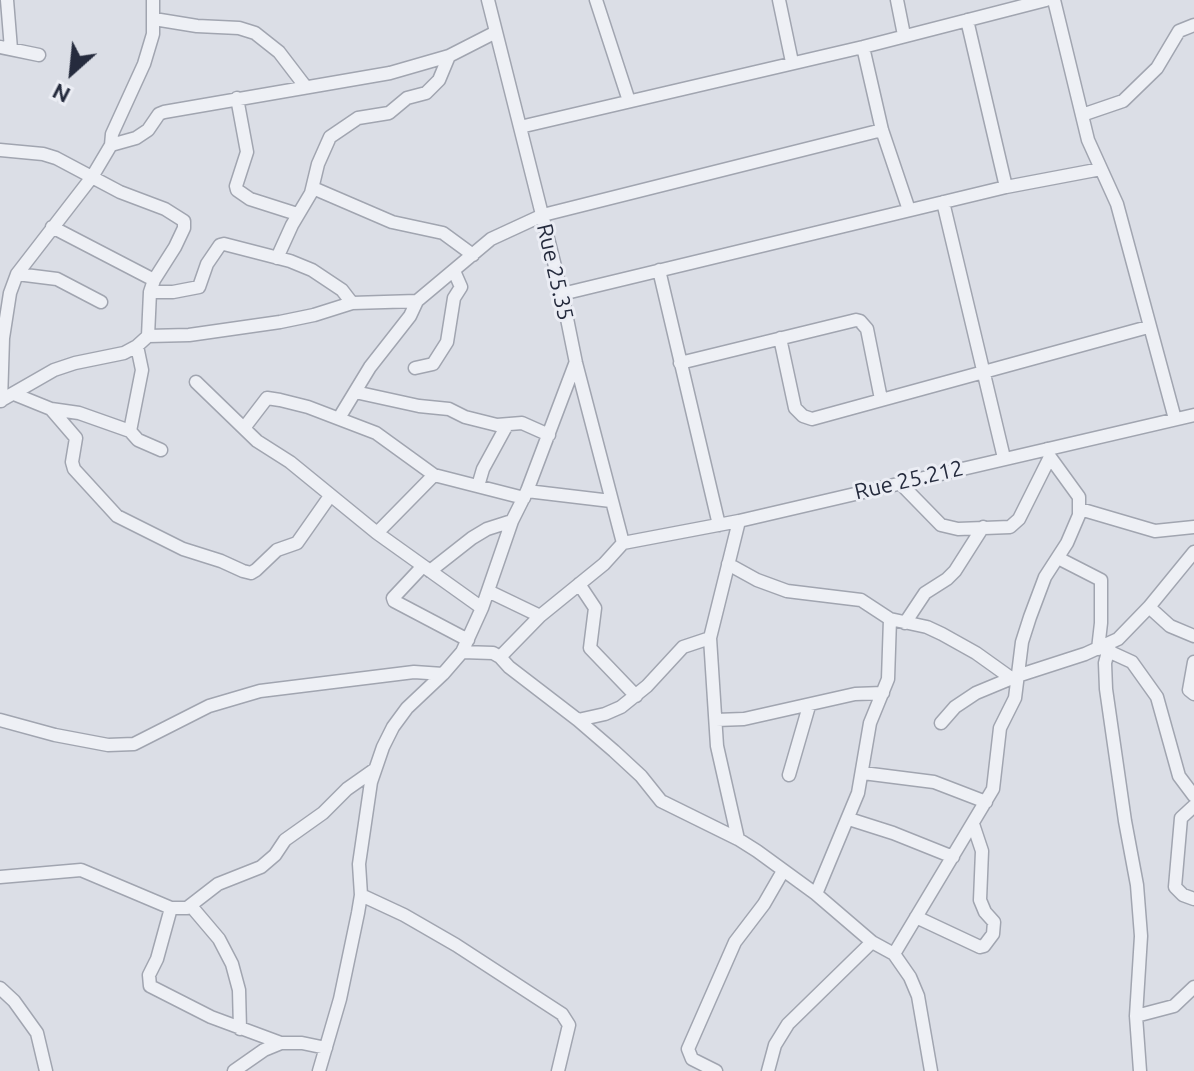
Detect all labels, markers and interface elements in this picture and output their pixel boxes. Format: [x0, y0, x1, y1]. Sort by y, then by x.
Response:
north arrow [32, 32, 112, 112]
text: N [48, 79, 74, 109]
street label: Rue 25.35 [531, 221, 579, 323]
street label: Rue 25.212 [852, 455, 966, 505]

